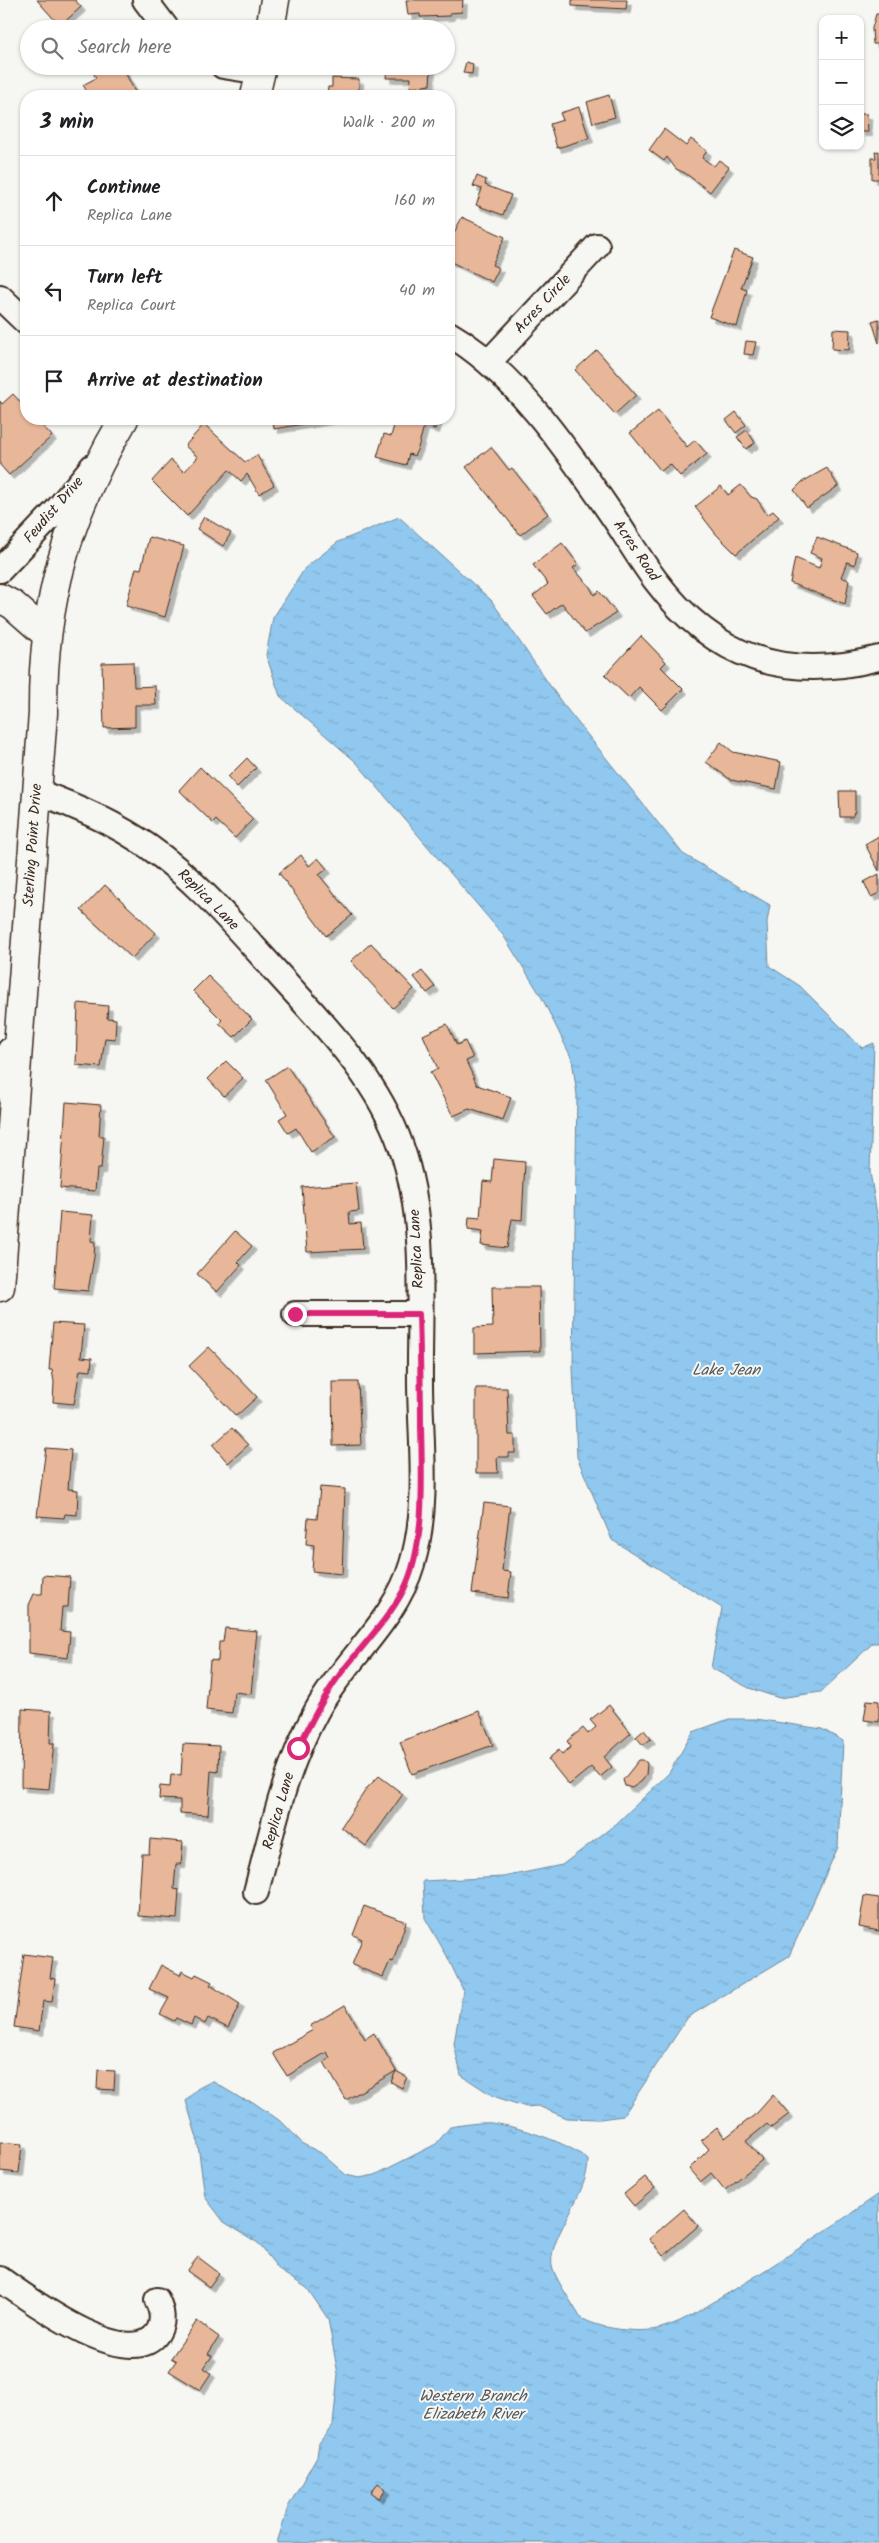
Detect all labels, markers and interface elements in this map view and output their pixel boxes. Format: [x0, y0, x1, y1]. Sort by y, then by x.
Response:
map controls [819, 15, 864, 150]
button: + [819, 15, 864, 60]
search box [20, 20, 455, 75]
text: Search here [78, 33, 172, 63]
icon: search [38, 34, 66, 62]
button: − [819, 60, 864, 105]
button: layers [819, 105, 864, 150]
text: 3 min [40, 106, 94, 139]
text: Walk · 200 m [342, 110, 435, 135]
text: Continue [87, 173, 160, 203]
icon: ahead [40, 187, 68, 215]
text: 160 m [394, 188, 435, 213]
text: Replica Lane [87, 203, 172, 228]
text: Turn left [87, 263, 162, 293]
street label: Acres Circle [509, 268, 577, 339]
icon: left [40, 277, 68, 305]
text: 40 m [399, 278, 435, 303]
text: Replica Court [87, 293, 176, 318]
text: Arrive at destination [87, 366, 263, 396]
icon: arrive [40, 367, 68, 395]
street label: Feudist Drive [18, 471, 90, 549]
street label: Acres Road [606, 515, 666, 587]
street label: Sterling Point Drive [17, 782, 49, 907]
street label: Replica Lane [171, 863, 245, 937]
street label: Replica Lane [403, 1208, 431, 1289]
route end [284, 1303, 307, 1326]
water label: Lake Jean [692, 1358, 762, 1383]
route start [287, 1737, 310, 1760]
street label: Replica Lane [256, 1769, 302, 1853]
water label: Western Branch Elizabeth River [419, 2384, 528, 2427]

